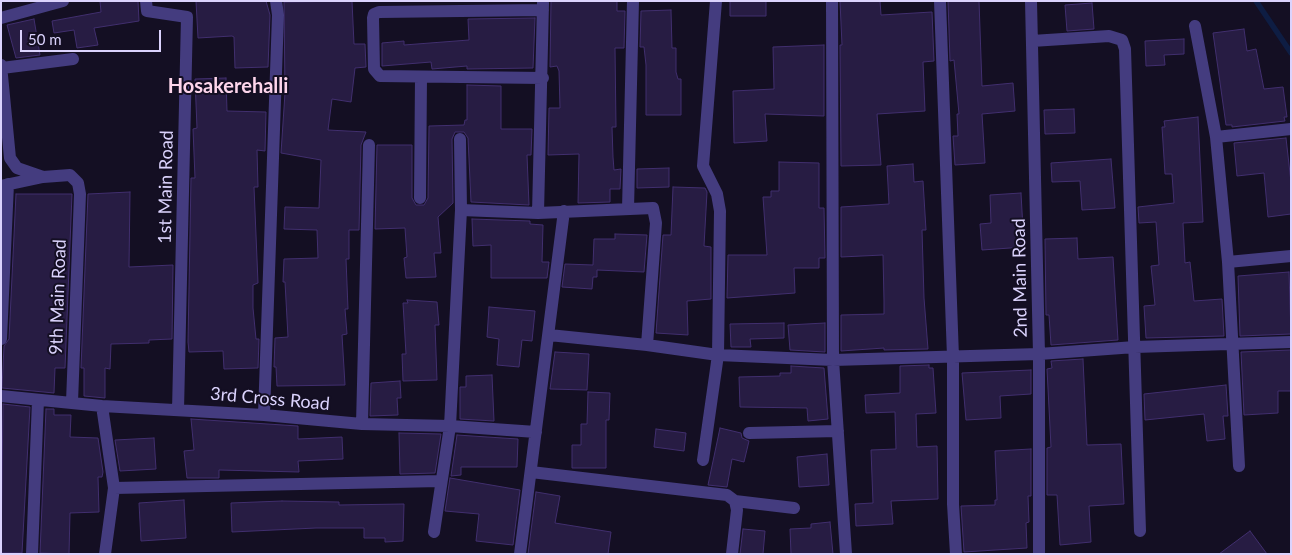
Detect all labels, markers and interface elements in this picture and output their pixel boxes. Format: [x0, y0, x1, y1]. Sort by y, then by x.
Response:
scale bar [22, 20, 164, 52]
text: 50 m [28, 30, 62, 48]
district label: Hosakerehalli [168, 75, 288, 99]
street label: 1st Main Road [154, 130, 178, 244]
street label: 2nd Main Road [1008, 218, 1032, 338]
street label: 9th Main Road [45, 239, 71, 355]
street label: 3rd Cross Road [209, 383, 331, 415]

